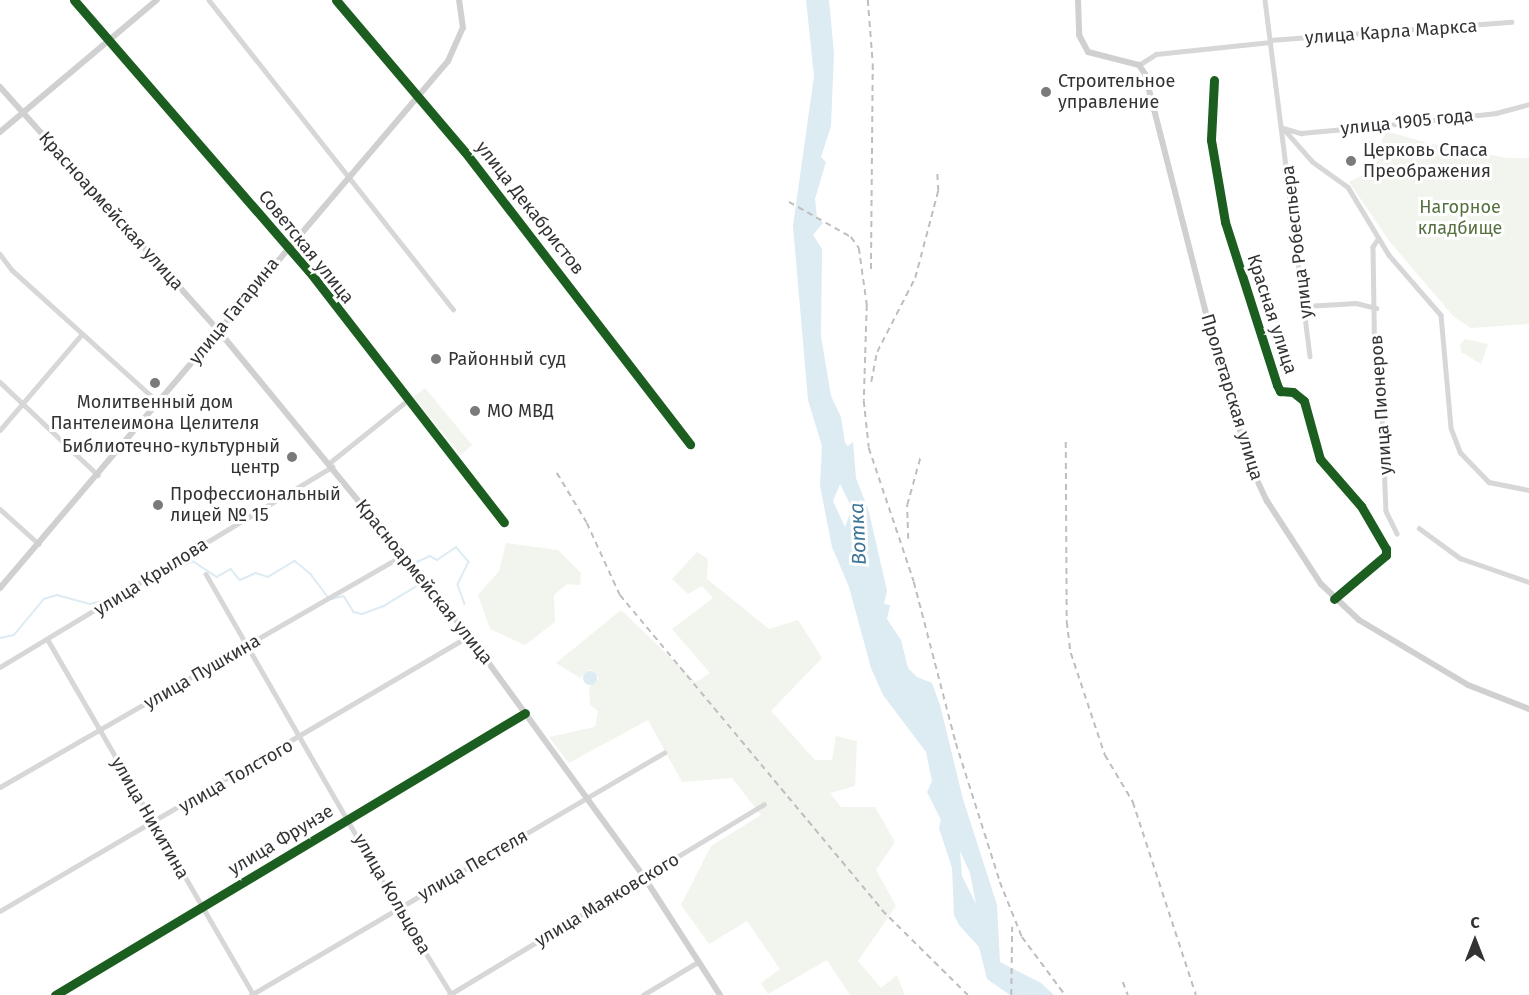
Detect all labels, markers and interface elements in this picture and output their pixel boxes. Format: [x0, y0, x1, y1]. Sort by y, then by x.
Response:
street label: улица Карла Маркса [1304, 15, 1478, 49]
place label: Строительное управление [1058, 71, 1175, 113]
marker: Строительное управление [1039, 85, 1053, 99]
street label: улица 1905 года [1340, 104, 1474, 140]
street label: Красноармейская улица [34, 127, 188, 295]
street label: улица Декабристов [471, 137, 589, 279]
place label: Церковь Спаса Преображения [1363, 140, 1491, 182]
marker: Церковь Спаса Преображения [1344, 154, 1358, 168]
street label: улица Робеспьера [1277, 164, 1317, 320]
street label: Советская улица [254, 186, 358, 308]
park label: Нагорное кладбище [1418, 197, 1502, 240]
street label: Красная улица [1242, 251, 1302, 377]
street label: улица Гагарина [184, 253, 284, 369]
street label: Пролетарская улица [1196, 311, 1268, 483]
street label: улица Пионеров [1365, 334, 1397, 476]
place label: Районный суд [448, 348, 566, 370]
marker: Районный суд [429, 352, 443, 366]
marker: Молитвенный дом Пантелеимона Целителя [148, 376, 162, 390]
place label: Молитвенный дом Пантелеимона Целителя [50, 392, 260, 434]
place label: МО МВД [487, 400, 554, 422]
marker: МО МВД [468, 404, 482, 418]
place label: Библиотечно-культурный центр [62, 436, 280, 478]
marker: Библиотечно-культурный центр [285, 450, 299, 464]
place label: Профессиональный лицей № 15 [170, 484, 341, 526]
street label: Красноармейская улица [351, 495, 497, 669]
marker: Профессиональный лицей № 15 [151, 498, 165, 512]
water label: Вотка [844, 502, 872, 566]
street label: улица Крылова [90, 533, 212, 621]
street label: улица Пушкина [140, 630, 264, 714]
street label: улица Толстого [175, 735, 297, 817]
street label: улица Никитина [106, 753, 194, 883]
street label: улица Фрунзе [225, 800, 337, 880]
street label: улица Пестеля [414, 825, 532, 905]
street label: улица Кольцова [349, 830, 435, 958]
street label: улица Маяковского [531, 848, 683, 952]
north arrow [1445, 911, 1505, 971]
text: С [1470, 913, 1480, 932]

